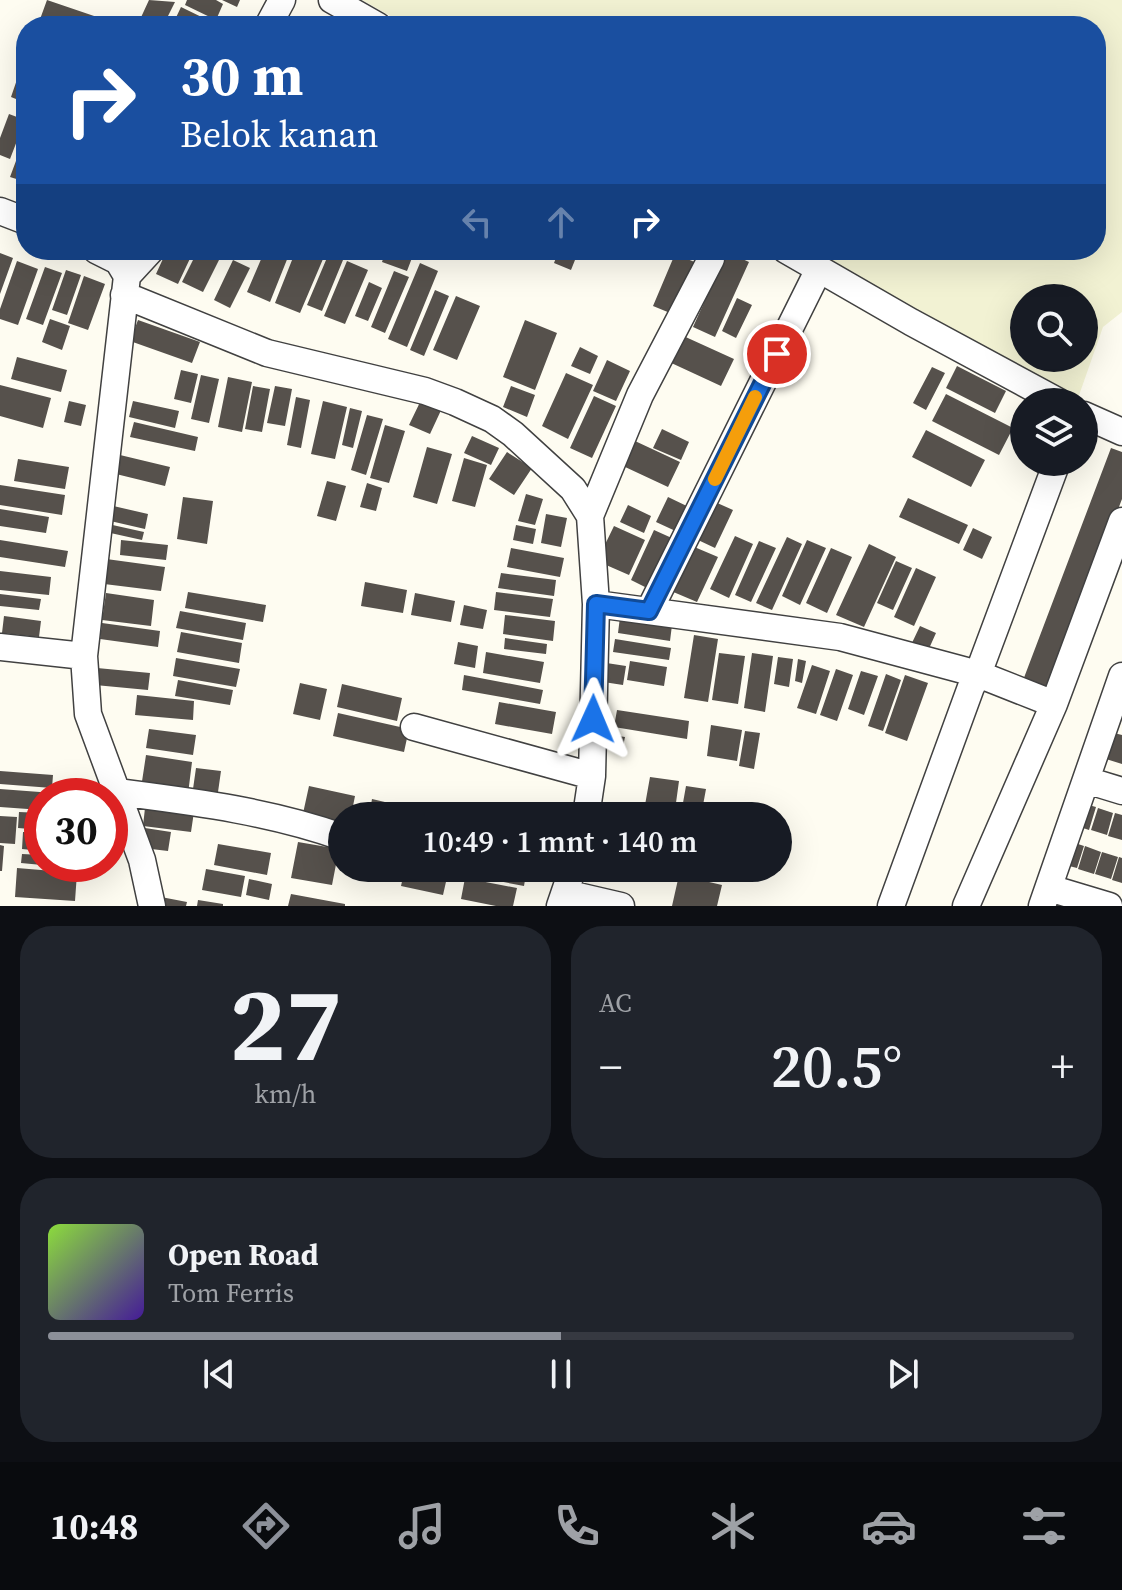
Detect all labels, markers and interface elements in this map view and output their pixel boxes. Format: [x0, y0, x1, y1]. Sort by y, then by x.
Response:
text: 30 m [180, 37, 303, 114]
icon: right [48, 48, 152, 152]
text: Belok kanan [180, 110, 378, 159]
icon: left [455, 200, 499, 244]
icon: ahead [539, 200, 583, 244]
icon: right [623, 200, 667, 244]
map controls [1010, 284, 1098, 476]
button: search [1010, 284, 1098, 372]
pin [743, 320, 811, 388]
icon: arrive [755, 332, 799, 376]
button: layers [1010, 388, 1098, 476]
position arrow [551, 677, 635, 761]
speed limit sign: 30 [24, 778, 128, 882]
text: 10:49 · 1 mnt · 140 m [423, 821, 697, 862]
text: 27 [229, 952, 342, 1095]
text: AC [599, 985, 632, 1021]
text: 20.5° [771, 1025, 902, 1107]
text: − [599, 1036, 622, 1097]
text: + [1051, 1036, 1074, 1097]
text: km/h [255, 1076, 316, 1112]
text: Open Road [168, 1234, 319, 1275]
text: Tom Ferris [168, 1275, 294, 1311]
icon: previous [197, 1352, 241, 1396]
icon: pause [539, 1352, 583, 1396]
icon: next [881, 1352, 925, 1396]
icon: directions [238, 1498, 294, 1554]
icon: music [394, 1498, 450, 1554]
icon: phone [549, 1498, 605, 1554]
icon: climate [705, 1498, 761, 1554]
icon: car [861, 1498, 917, 1554]
icon: filters [1016, 1498, 1072, 1554]
text: 10:48 [50, 1502, 139, 1551]

